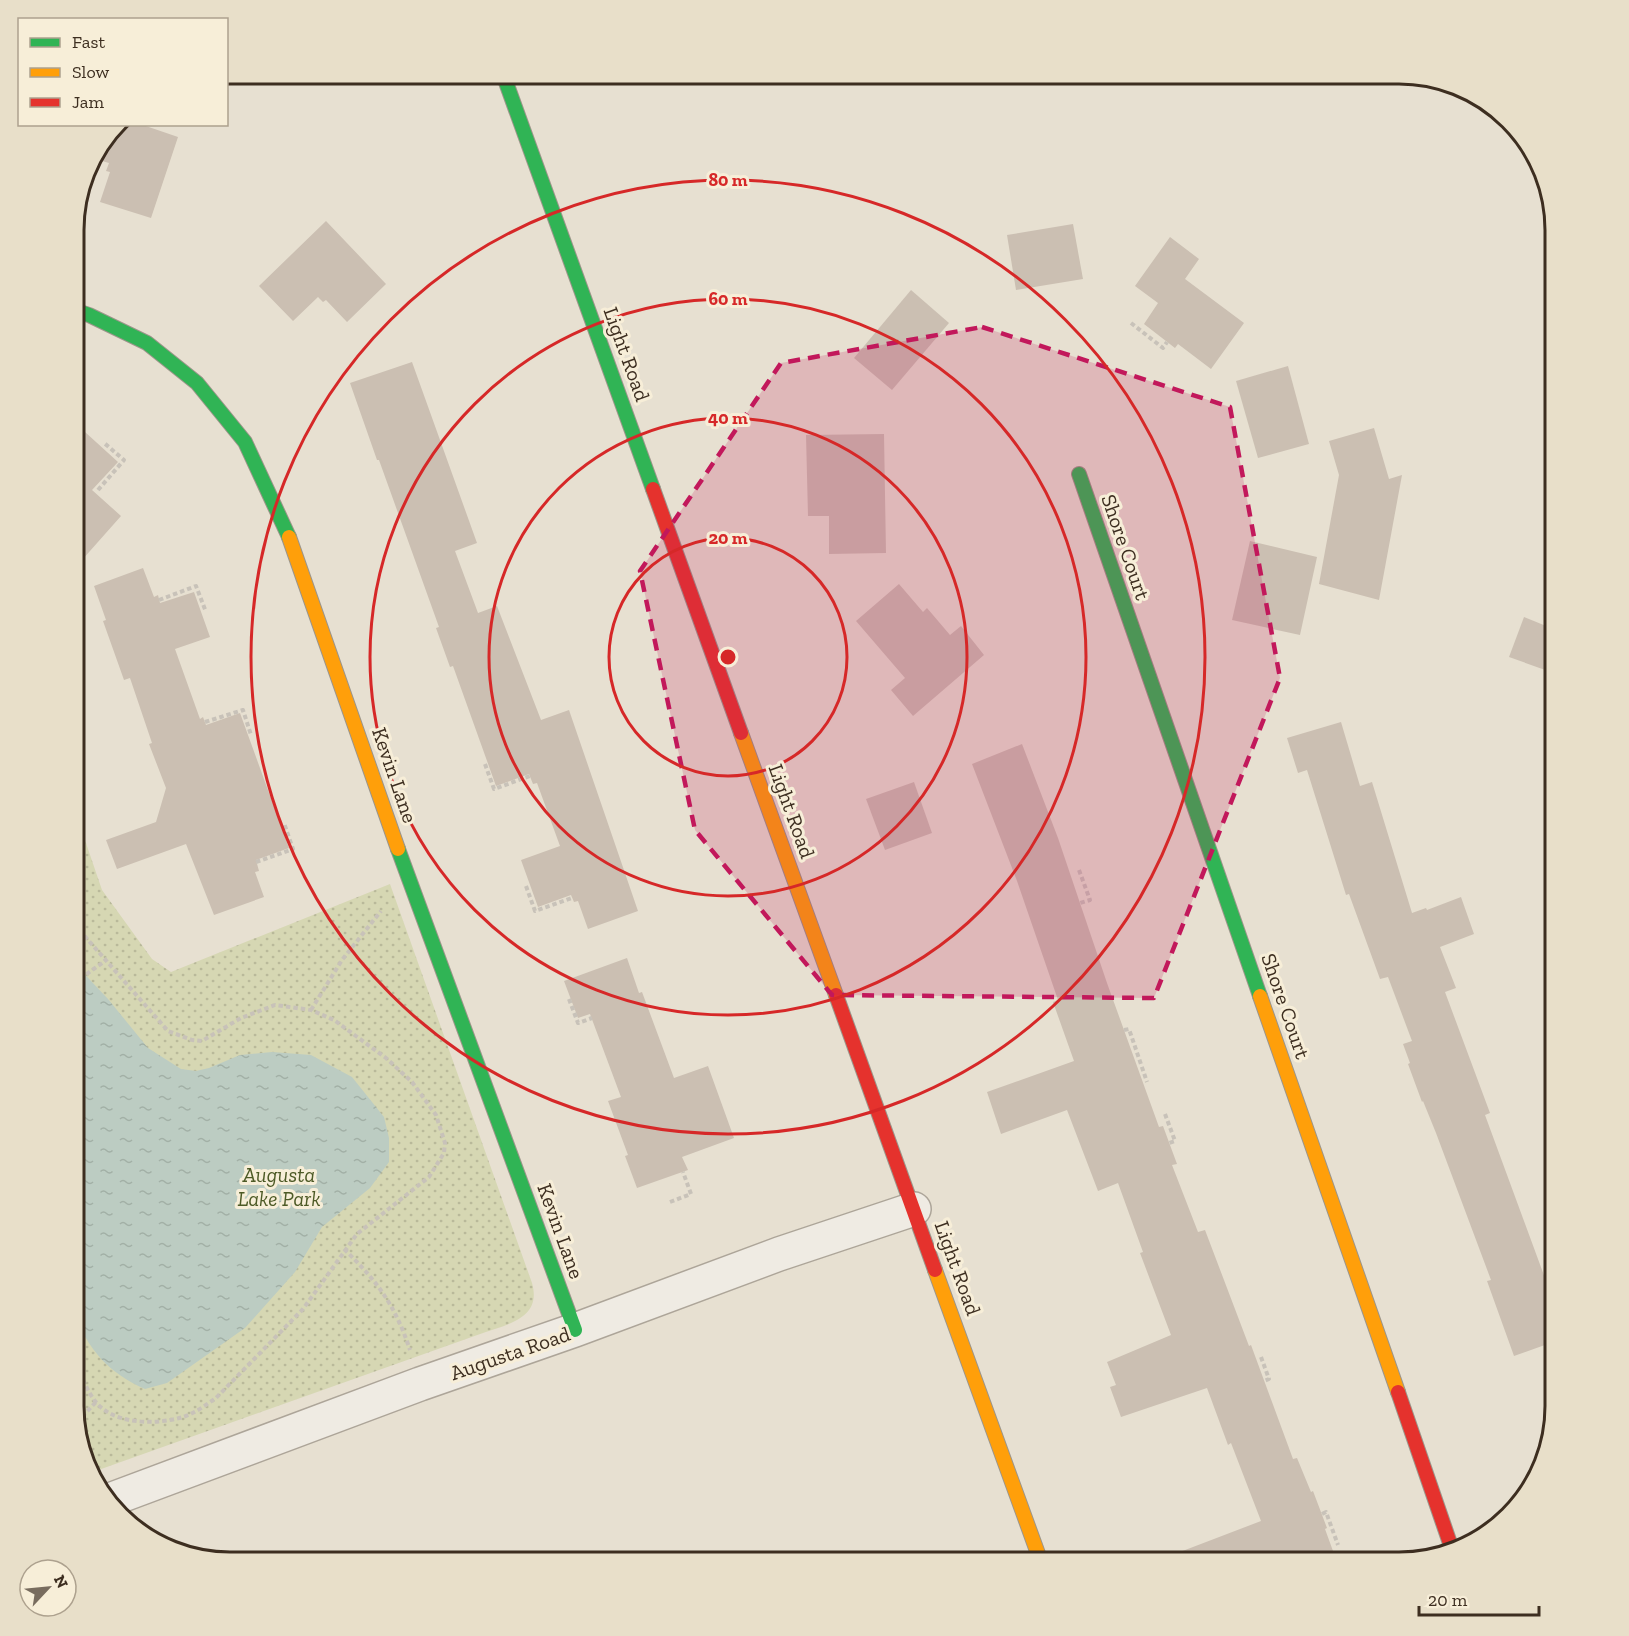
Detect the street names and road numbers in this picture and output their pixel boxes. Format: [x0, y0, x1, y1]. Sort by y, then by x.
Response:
street label: Light Road [598, 304, 656, 405]
street label: Shore Court [1096, 491, 1156, 603]
street label: Kevin Lane [367, 724, 423, 826]
street label: Light Road [763, 761, 821, 862]
street label: Shore Court [1256, 950, 1316, 1062]
street label: Kevin Lane [532, 1180, 590, 1282]
street label: Light Road [929, 1218, 987, 1319]
street label: Augusta Road [447, 1321, 574, 1385]

